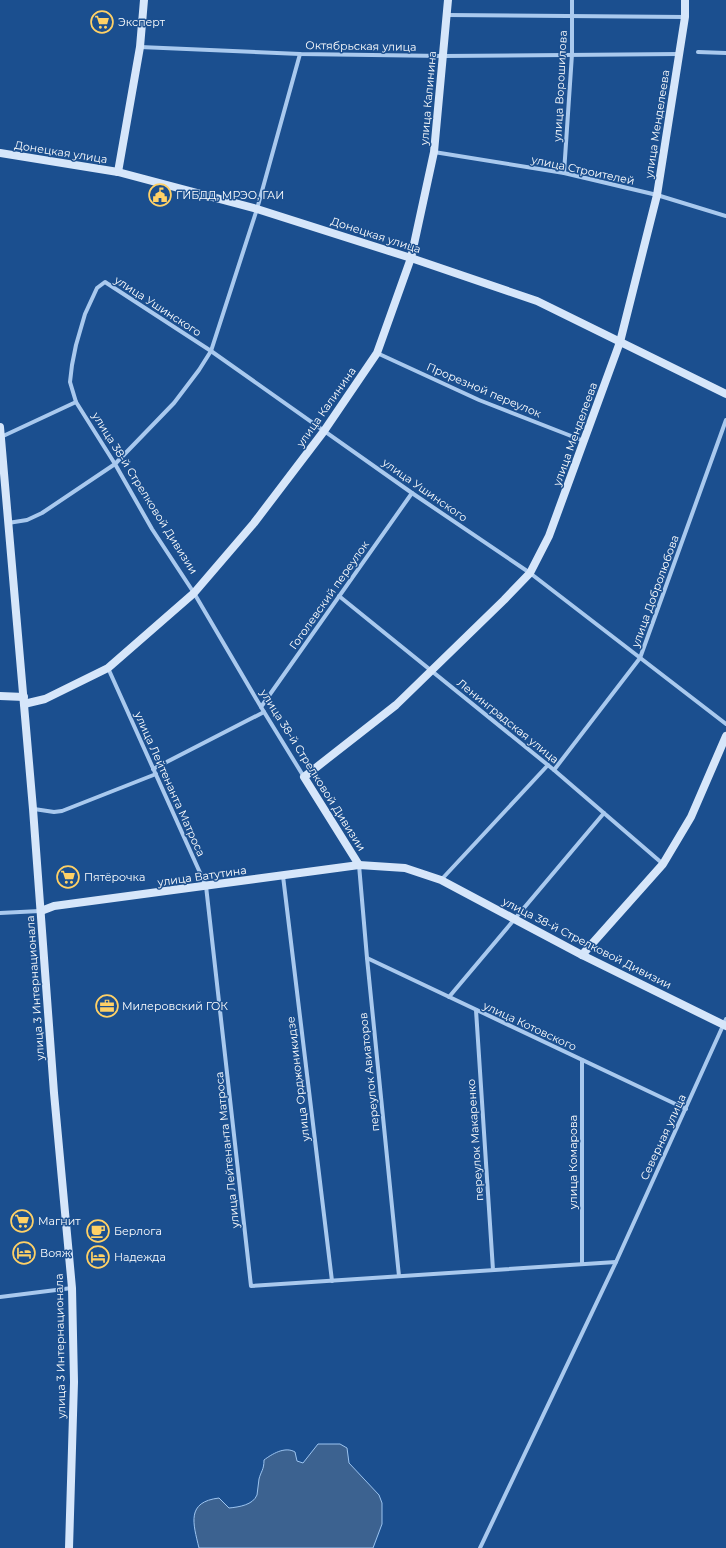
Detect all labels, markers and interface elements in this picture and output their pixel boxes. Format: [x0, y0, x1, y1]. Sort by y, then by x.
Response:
supermarket icon: Эксперт [89, 9, 115, 35]
place label: Эксперт [118, 15, 166, 29]
street label: улица Ворошилова [550, 30, 570, 143]
street label: Октябрьская улица [305, 38, 417, 54]
street label: улица Калинина [417, 50, 439, 147]
street label: улица Менделеева [641, 69, 672, 180]
street label: Донецкая улица [14, 138, 108, 166]
street label: улица Строителей [529, 152, 636, 188]
public building icon: ГИБДД, МРЭО, ГАИ [147, 182, 173, 208]
place label: ГИБДД, МРЭО, ГАИ [176, 188, 284, 202]
street label: Донецкая улица [329, 214, 423, 256]
street label: улица Ушинского [111, 272, 204, 339]
street label: Прорезной переулок [424, 359, 544, 421]
street label: улица Калинина [293, 364, 359, 451]
street label: улица Менделеева [549, 380, 600, 489]
street label: улица 38-й Стрелковой Дивизии [89, 409, 201, 576]
street label: улица Ушинского [379, 455, 470, 525]
street label: улица Добролюбова [628, 533, 682, 650]
street label: Гоголевский переулок [286, 537, 372, 652]
street label: Ленинградская улица [454, 676, 562, 766]
street label: улица 38-й Стрелковой Дивизии [257, 686, 369, 853]
street label: улица Лейтенанта Матроса [131, 708, 208, 859]
street label: улица Ватутина [156, 863, 247, 889]
supermarket icon: Пятёрочка [55, 864, 81, 890]
place label: Пятёрочка [84, 870, 145, 884]
street label: улица 38-й Стрелковой Дивизии [499, 894, 674, 992]
street label: улица 3 Интернационала [23, 915, 47, 1062]
office icon: Милеровский ГОК [94, 993, 120, 1019]
street label: улица Котовского [480, 998, 579, 1054]
place label: Милеровский ГОК [122, 999, 228, 1013]
street label: переулок Авиаторов [356, 1012, 382, 1132]
street label: улица Орджоникидзе [283, 1015, 313, 1143]
street label: улица Лейтенанта Матроса [212, 1071, 242, 1230]
street label: переулок Макаренко [464, 1079, 486, 1201]
street label: Северная улица [637, 1092, 689, 1182]
street label: улица Комарова [566, 1115, 580, 1210]
supermarket icon: Магнит [9, 1208, 35, 1234]
place label: Магнит [38, 1214, 81, 1228]
cafe icon: Берлога [85, 1218, 111, 1244]
place label: Берлога [114, 1224, 162, 1238]
hotel icon: Вояж [11, 1240, 37, 1266]
hotel icon: Надежда [85, 1244, 111, 1270]
place label: Вояж [40, 1246, 71, 1260]
place label: Надежда [114, 1250, 166, 1264]
street label: улица 3 Интернационала [52, 1273, 68, 1420]

